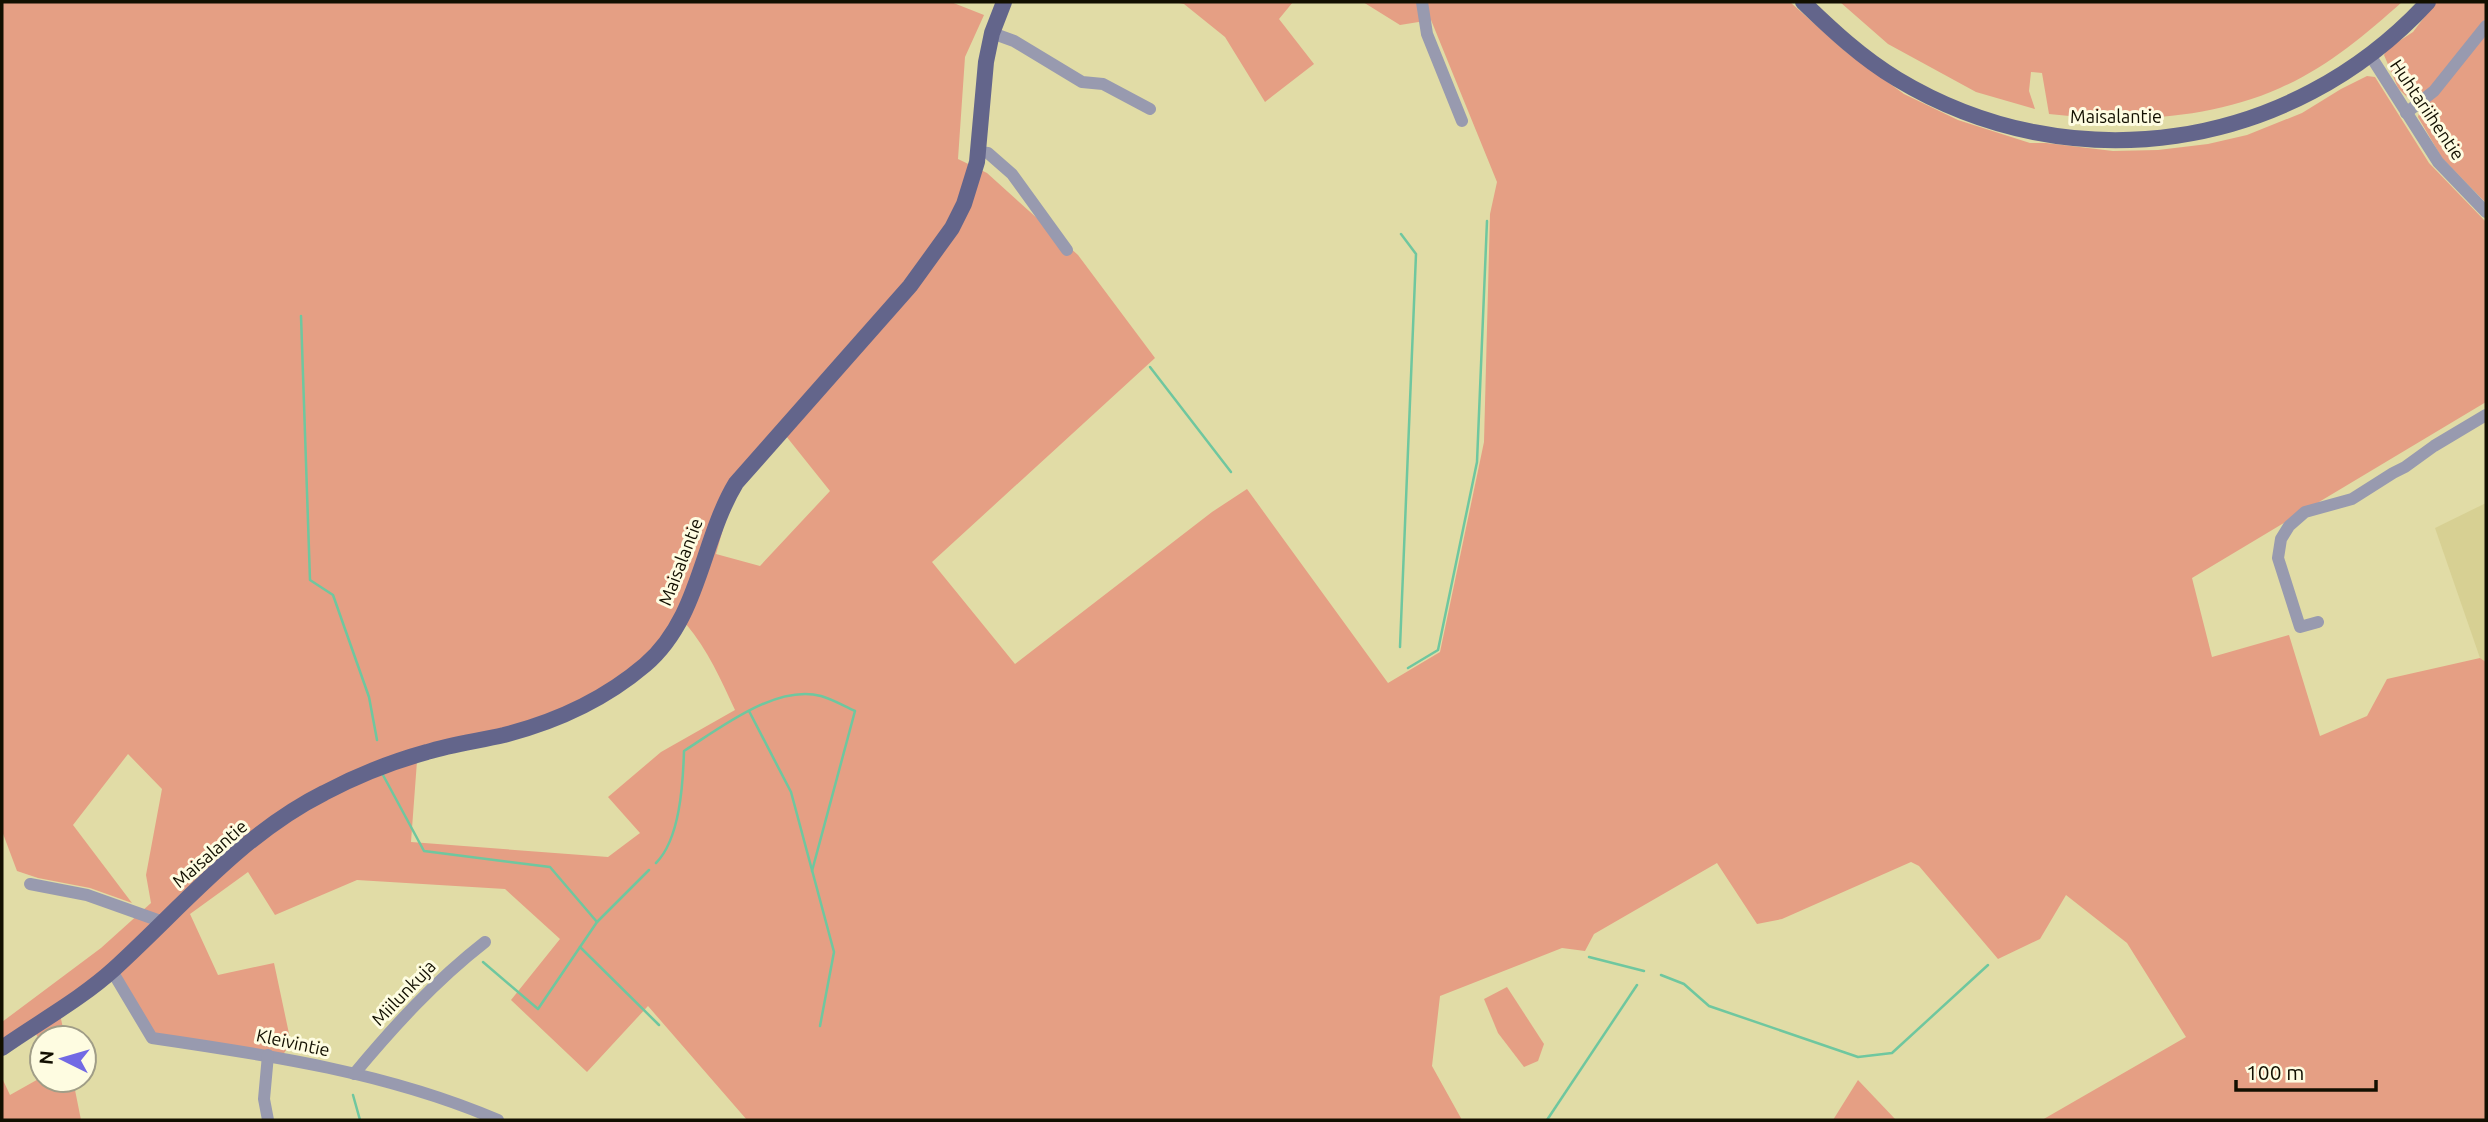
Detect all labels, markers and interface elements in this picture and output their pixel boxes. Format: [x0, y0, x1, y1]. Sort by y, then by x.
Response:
street label: Huhtariihentie [2387, 55, 2469, 163]
street label: Maisalantie [2070, 106, 2162, 126]
street label: Maisalantie [654, 515, 706, 608]
street label: Maisalantie [168, 816, 251, 891]
street label: Miilunkuja [367, 956, 439, 1029]
north arrow [28, 1024, 98, 1094]
street label: Kleivintie [255, 1024, 332, 1060]
scale bar [2236, 1048, 2376, 1092]
text: N [34, 1049, 58, 1066]
text: 100 m [2246, 1060, 2304, 1084]

